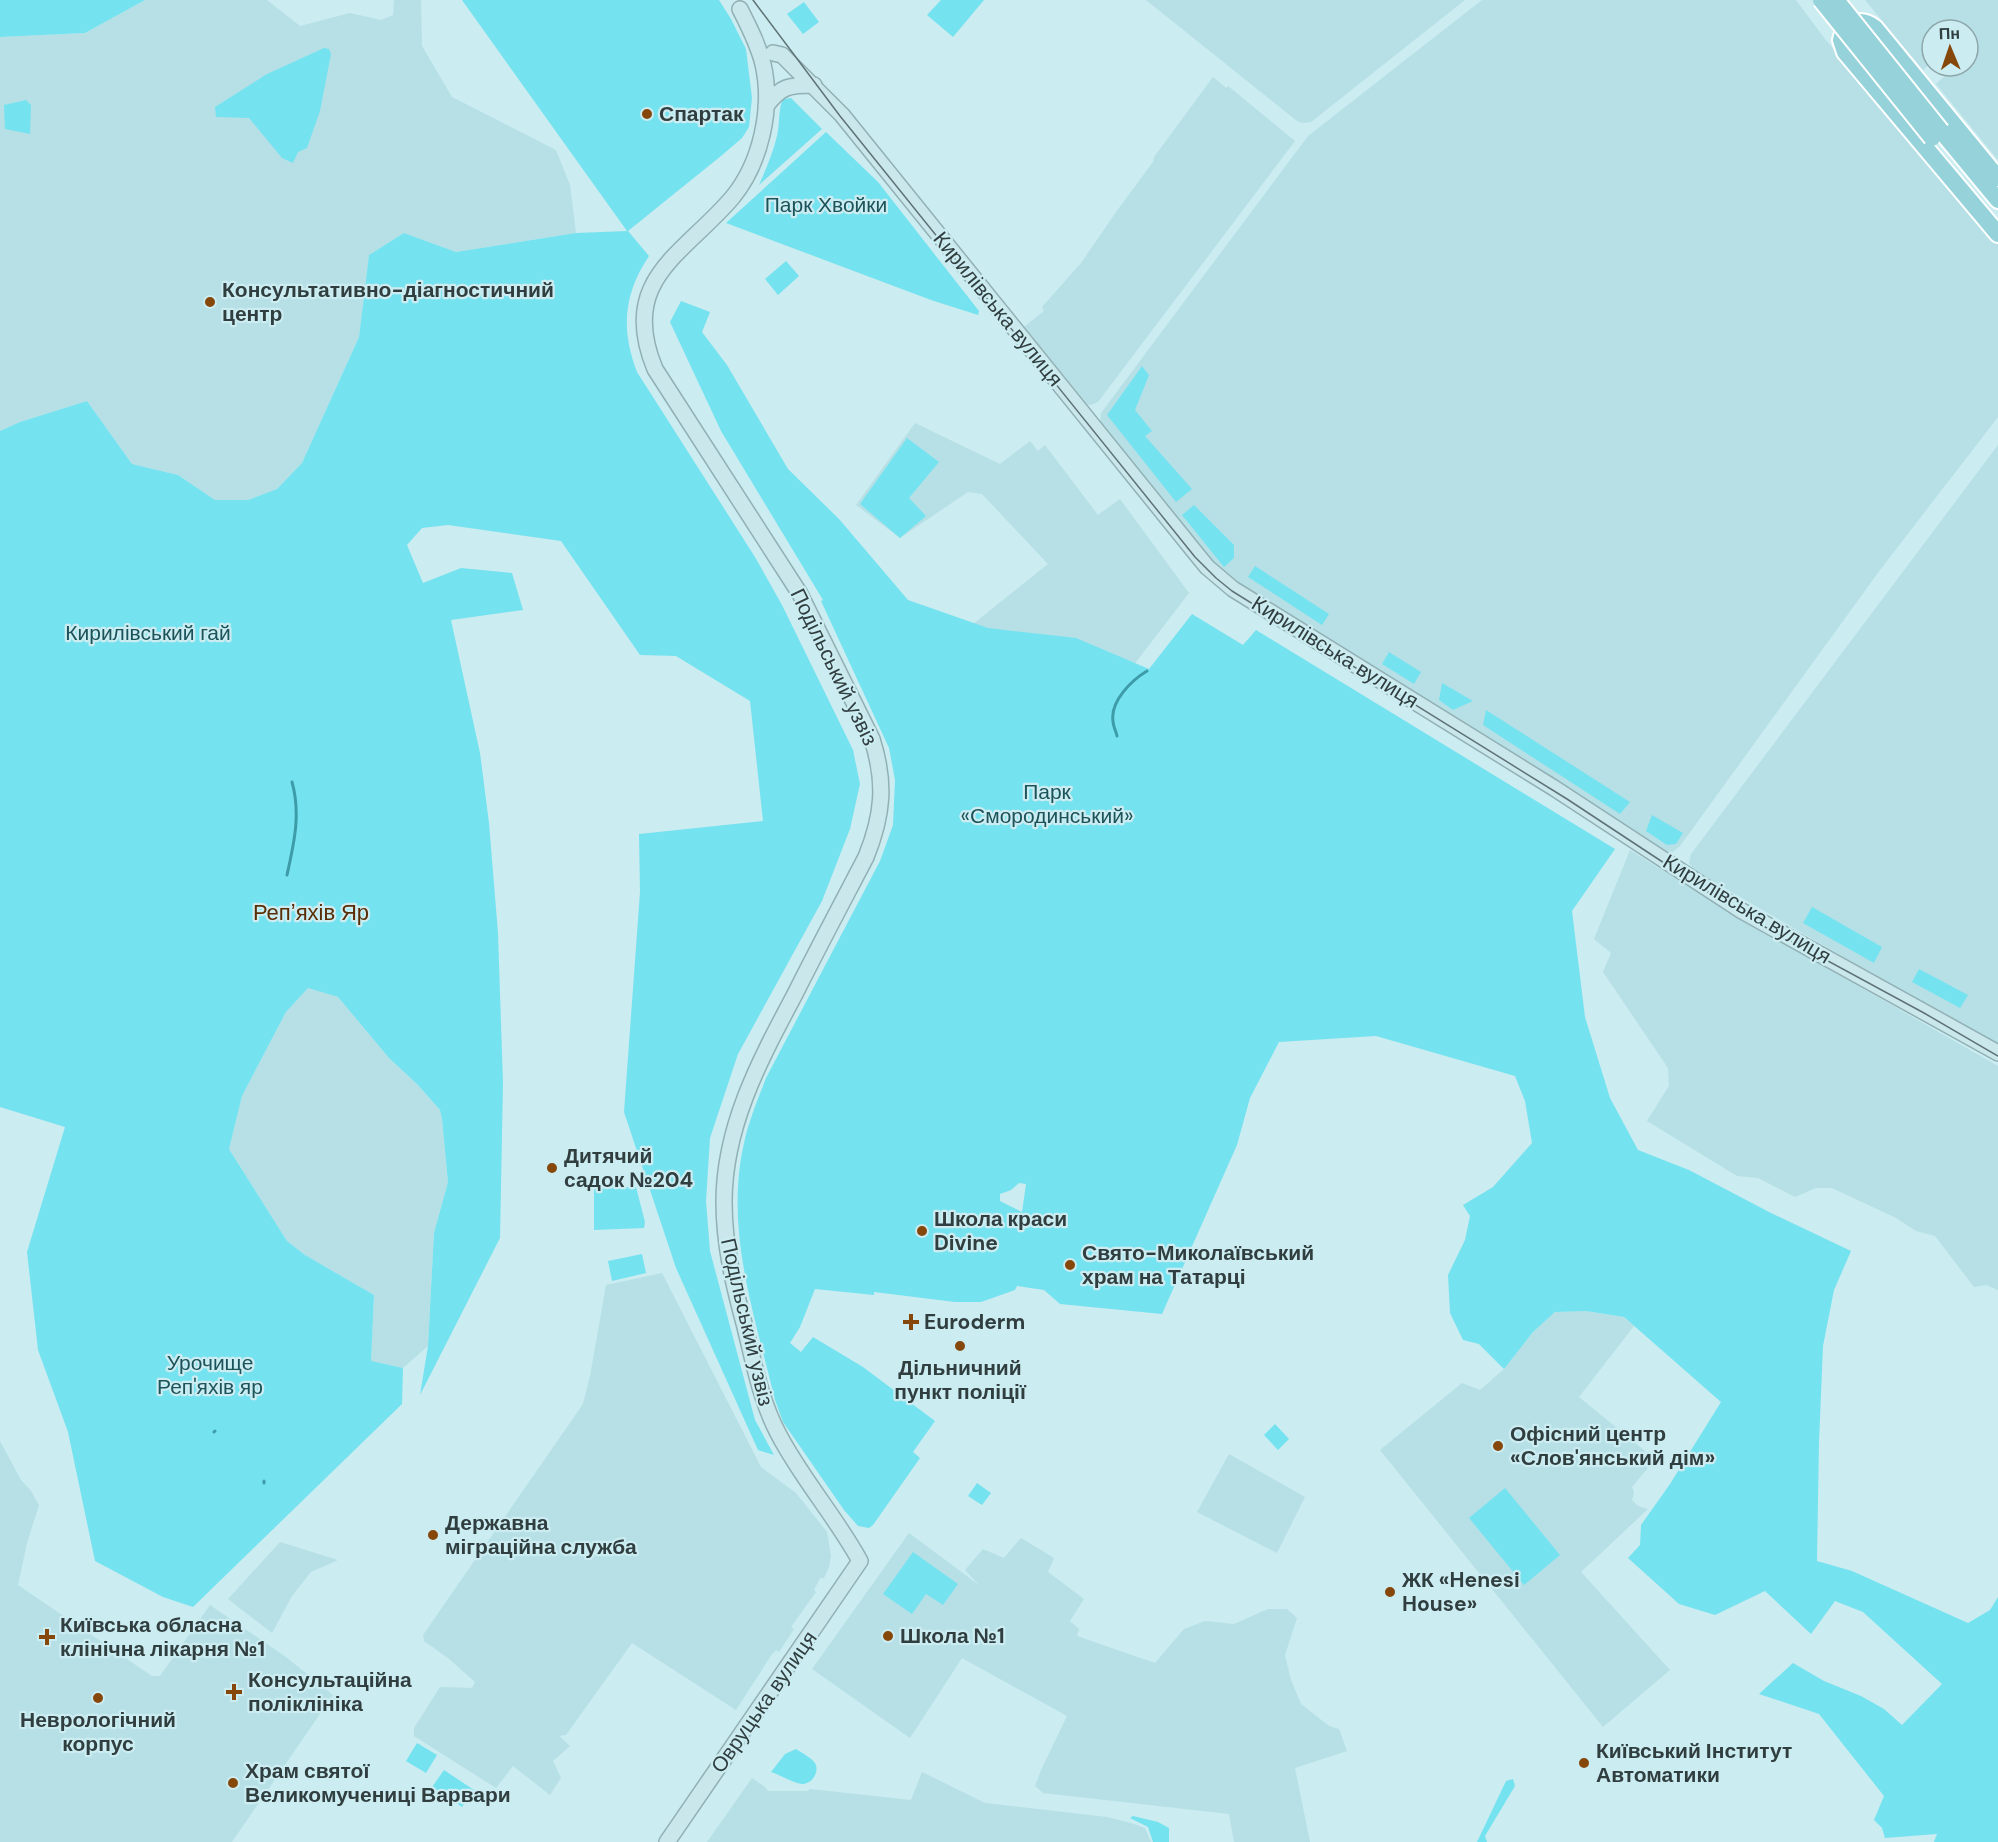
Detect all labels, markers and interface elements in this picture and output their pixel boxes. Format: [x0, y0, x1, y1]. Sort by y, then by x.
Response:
north arrow [1920, 18, 1980, 78]
text: Пн [1939, 23, 1960, 44]
place label: Спартак [659, 100, 744, 128]
marker: Спартак [640, 107, 654, 121]
park label: Парк Хвойки [765, 191, 887, 219]
street label: Кирилівська вулиця [927, 226, 1069, 392]
place label: Консультативно-діагностичний центр [222, 276, 554, 328]
marker: Консультативно-діагностичний центр [203, 295, 217, 309]
street label: Подільський узвіз [784, 584, 884, 750]
street label: Кирилівська вулиця [1246, 589, 1424, 715]
park label: Кирилівський гай [65, 619, 231, 647]
park label: Парк «Смородинський» [961, 778, 1133, 830]
street label: Кирилівська вулиця [1658, 848, 1836, 970]
district label: Репʼяхів Яр [253, 898, 369, 927]
place label: Дитячий садок №204 [564, 1142, 693, 1194]
marker: Дитячий садок №204 [545, 1161, 559, 1175]
place label: Школа краси Divine [934, 1205, 1067, 1257]
marker: Школа краси Divine [915, 1224, 929, 1238]
street label: Подільський узвіз [714, 1235, 780, 1409]
place label: Свято-Миколаївський храм на Татарці [1082, 1239, 1314, 1291]
marker: Свято-Миколаївський храм на Татарці [1063, 1258, 1077, 1272]
place label: Euroderm [924, 1308, 1025, 1336]
marker: Euroderm [902, 1313, 920, 1331]
marker: Дільничний пункт поліції [953, 1339, 967, 1353]
park label: Урочище Реп'яхів яр [157, 1349, 263, 1401]
place label: Дільничний пункт поліції [894, 1354, 1027, 1406]
place label: Офісний центр «Слов'янський дім» [1510, 1420, 1715, 1472]
marker: Офісний центр «Слов'янський дім» [1491, 1439, 1505, 1453]
place label: Державна міграційна служба [445, 1509, 637, 1561]
marker: Державна міграційна служба [426, 1528, 440, 1542]
place label: ЖК «Henesi House» [1401, 1566, 1520, 1618]
marker: ЖК «Henesi House» [1383, 1585, 1397, 1599]
place label: Київська обласна клінічна лікарня №1 [60, 1611, 265, 1663]
place label: Школа №1 [900, 1622, 1005, 1650]
street label: Овруцька вулиця [705, 1625, 823, 1779]
marker: Київська обласна клінічна лікарня №1 [38, 1628, 56, 1646]
marker: Школа №1 [881, 1629, 895, 1643]
place label: Консультаційна поліклініка [248, 1666, 412, 1718]
marker: Консультаційна поліклініка [225, 1683, 243, 1701]
marker: Неврологічний корпус [91, 1691, 105, 1705]
place label: Неврологічний корпус [20, 1706, 176, 1758]
place label: Київський Інститут Автоматики [1596, 1737, 1792, 1789]
marker: Київський Інститут Автоматики [1577, 1756, 1591, 1770]
place label: Храм святої Великомучениці Варвари [245, 1757, 511, 1809]
marker: Храм святої Великомучениці Варвари [226, 1776, 240, 1790]

